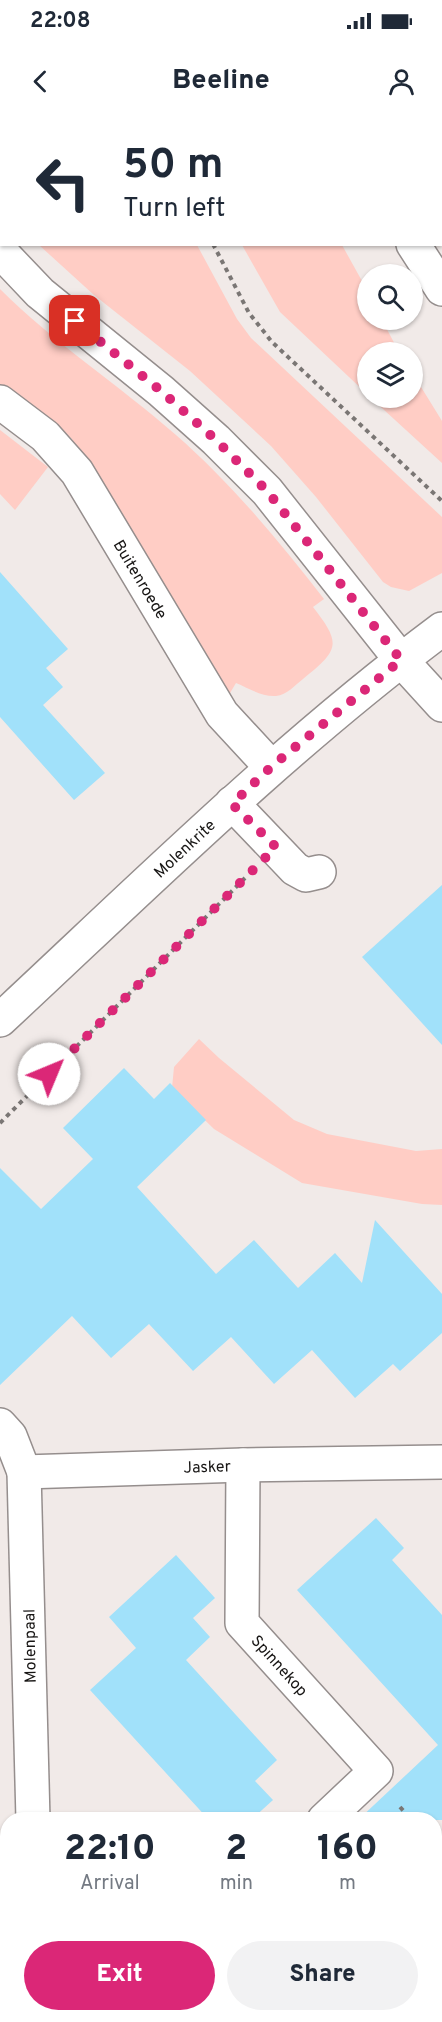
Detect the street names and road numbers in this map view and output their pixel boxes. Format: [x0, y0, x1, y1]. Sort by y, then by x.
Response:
street label: Buitenroede [108, 537, 171, 623]
street label: Molenkrite [150, 816, 220, 883]
street label: Jasker [183, 1457, 231, 1479]
street label: Molenpaal [20, 1609, 42, 1683]
street label: Spinnekop [246, 1632, 311, 1701]

